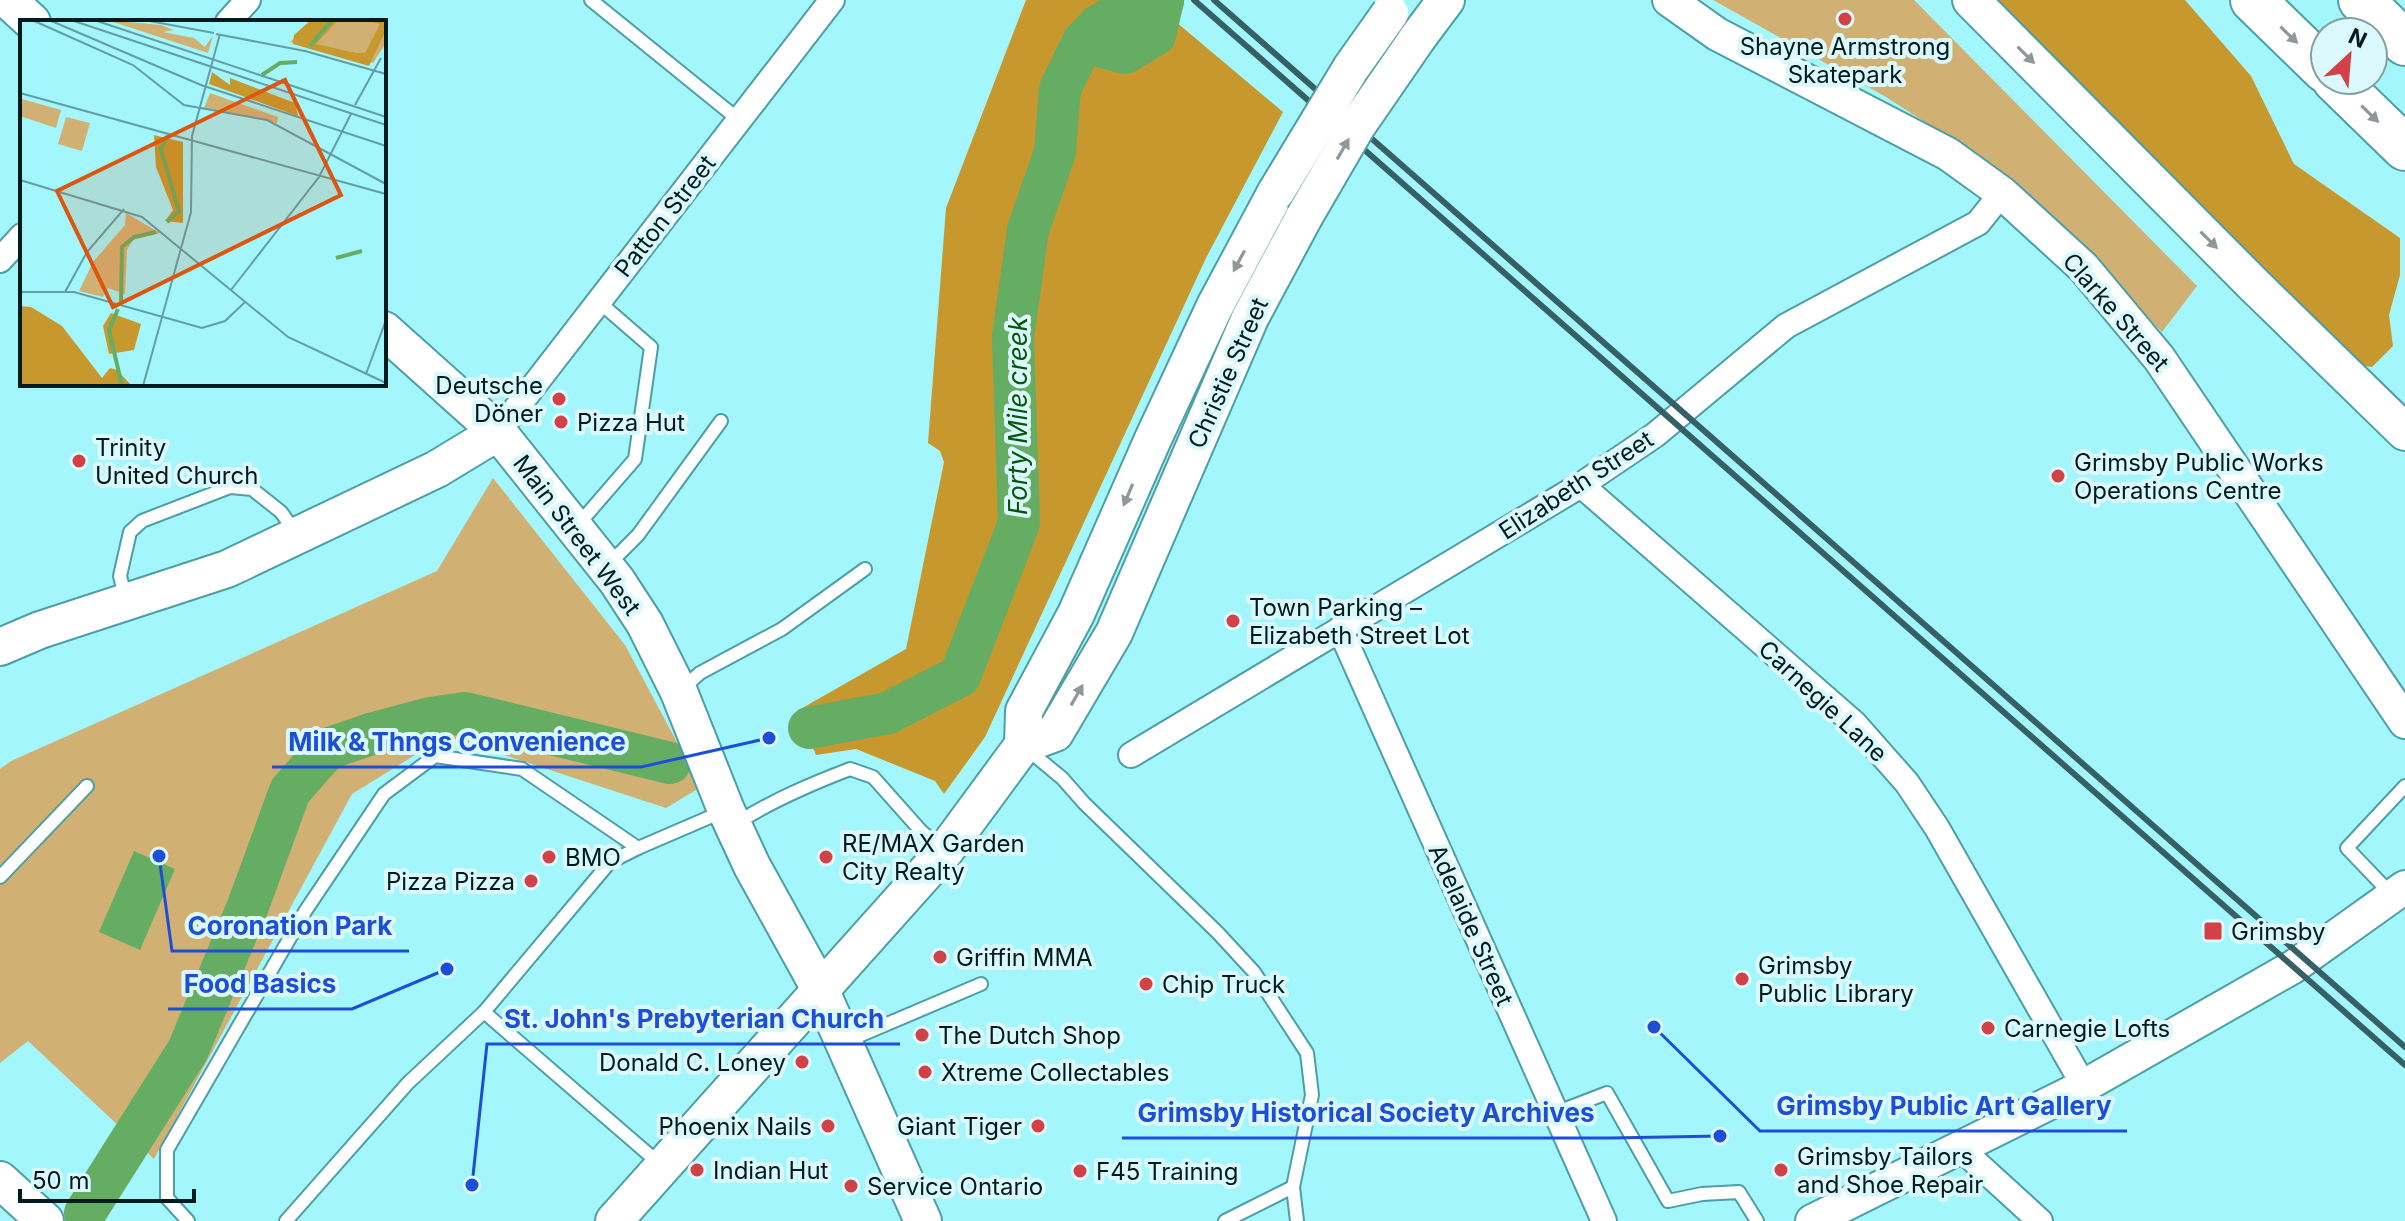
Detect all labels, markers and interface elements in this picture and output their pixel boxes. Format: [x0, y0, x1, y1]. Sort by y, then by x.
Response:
marker: Shayne Armstrong Skatepark [1836, 10, 1854, 28]
north arrow [2309, 16, 2389, 96]
inset map [20, 20, 386, 386]
text: N [2345, 23, 2371, 53]
one-way arrow [2279, 25, 2298, 44]
place label: Shayne Armstrong Skatepark [1740, 32, 1950, 89]
one-way arrow [2016, 45, 2035, 64]
one-way arrow [2360, 104, 2379, 123]
one-way arrow [1336, 138, 1350, 160]
street label: Patton Street [608, 149, 722, 283]
one-way arrow [2199, 230, 2218, 249]
street label: Clarke Street [2057, 247, 2175, 377]
one-way arrow [1233, 249, 1246, 272]
street label: Christie Street [1182, 293, 1274, 453]
water label: Forty Mile creek [1002, 316, 1033, 515]
place label: Deutsche Döner [435, 371, 543, 428]
marker: Deutsche Döner [550, 390, 568, 408]
place label: Pizza Hut [577, 408, 685, 437]
marker: Pizza Hut [552, 413, 570, 431]
street label: Elizabeth Street [1493, 424, 1659, 546]
place label: Trinity United Church [95, 433, 258, 490]
place label: Grimsby Public Works Operations Centre [2074, 448, 2324, 505]
street label: Main Street West [507, 449, 647, 621]
marker: Trinity United Church [70, 452, 88, 470]
marker: Grimsby Public Works Operations Centre [2049, 467, 2067, 485]
one-way arrow [1121, 484, 1134, 507]
place label: Town Parking – Elizabeth Street Lot [1249, 593, 1470, 650]
marker: Town Parking – Elizabeth Street Lot [1224, 612, 1242, 630]
street label: Carnegie Lane [1753, 634, 1893, 768]
one-way arrow [1070, 684, 1084, 706]
callout: Milk & Thngs Convenience [272, 717, 641, 767]
text: Milk & Thngs Convenience [288, 726, 626, 757]
place label: RE/MAX Garden City Realty [842, 829, 1025, 886]
street label: Adelaide Street [1422, 840, 1520, 1010]
place label: BMO [565, 843, 621, 872]
marker: BMO [540, 848, 558, 866]
marker: RE/MAX Garden City Realty [817, 848, 835, 866]
place label: Pizza Pizza [386, 867, 515, 896]
marker: Pizza Pizza [522, 872, 540, 890]
callout: Coronation Park [172, 901, 409, 951]
text: Coronation Park [188, 910, 392, 941]
place label: Grimsby [2231, 917, 2326, 946]
marker: Grimsby [2202, 920, 2224, 942]
place label: Griffin MMA [956, 943, 1093, 972]
marker: Griffin MMA [931, 948, 949, 966]
place label: Grimsby Public Library [1758, 951, 1914, 1008]
callout: Food Basics [168, 959, 352, 1009]
text: Food Basics [184, 968, 336, 999]
place label: Chip Truck [1162, 970, 1285, 999]
marker: Grimsby Public Library [1733, 970, 1751, 988]
marker: Chip Truck [1137, 975, 1155, 993]
callout: St. John's Prebyterian Church [487, 994, 900, 1044]
text: St. John's Prebyterian Church [504, 1003, 884, 1034]
place label: Carnegie Lofts [2004, 1014, 2170, 1043]
marker: Carnegie Lofts [1979, 1019, 1997, 1037]
place label: The Dutch Shop [938, 1021, 1121, 1050]
marker: The Dutch Shop [913, 1026, 931, 1044]
place label: Donald C. Loney [599, 1048, 786, 1077]
marker: Donald C. Loney [793, 1053, 811, 1071]
place label: Xtreme Collectables [941, 1058, 1169, 1087]
marker: Xtreme Collectables [916, 1063, 934, 1081]
callout: Grimsby Public Art Gallery [1760, 1081, 2127, 1131]
callout: Grimsby Historical Society Archives [1122, 1088, 1611, 1138]
text: Grimsby Public Art Gallery [1776, 1090, 2112, 1121]
text: Grimsby Historical Society Archives [1137, 1097, 1595, 1128]
place label: Phoenix Nails [658, 1112, 812, 1141]
place label: Giant Tiger [897, 1112, 1022, 1141]
marker: Phoenix Nails [819, 1117, 837, 1135]
marker: Giant Tiger [1029, 1117, 1047, 1135]
place label: Grimsby Tailors and Shoe Repair [1797, 1142, 1983, 1199]
scale bar [20, 1153, 194, 1203]
place label: Indian Hut [713, 1156, 829, 1185]
place label: F45 Training [1096, 1157, 1238, 1186]
marker: Indian Hut [688, 1161, 706, 1179]
marker: Grimsby Tailors and Shoe Repair [1772, 1161, 1790, 1179]
marker: F45 Training [1071, 1162, 1089, 1180]
text: 50 m [32, 1166, 90, 1195]
place label: Service Ontario [867, 1172, 1043, 1201]
marker: Service Ontario [842, 1177, 860, 1195]

